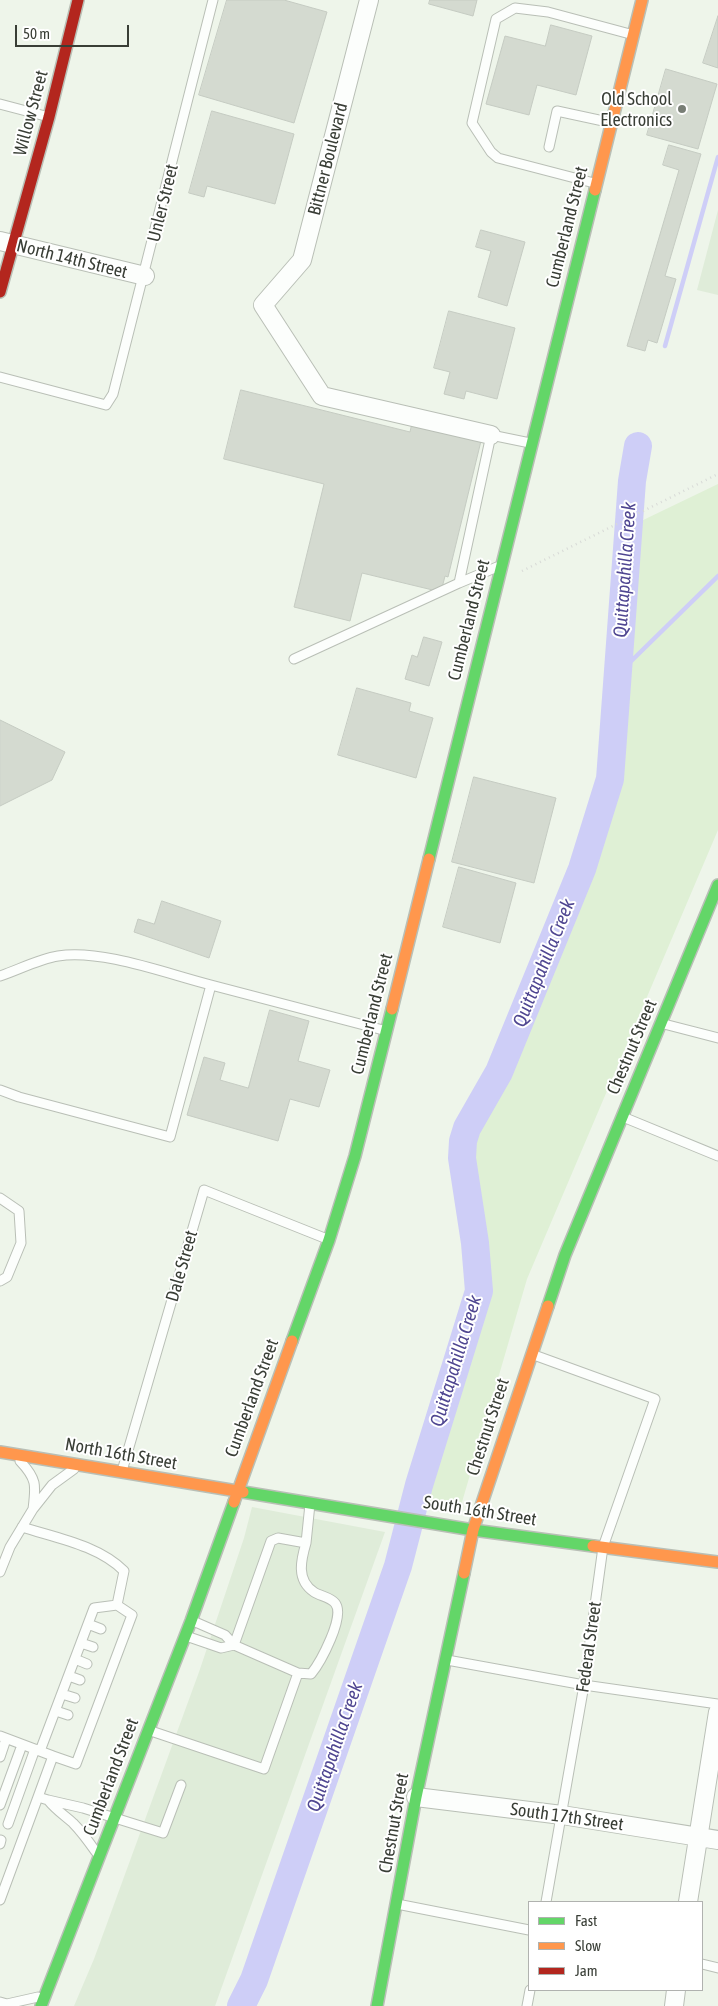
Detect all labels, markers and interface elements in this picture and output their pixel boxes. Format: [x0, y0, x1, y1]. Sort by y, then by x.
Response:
scale bar [18, 15, 131, 47]
text: 50 m [23, 25, 50, 42]
street label: Willow Street [9, 68, 53, 158]
place label: Old School Electronics [600, 88, 672, 130]
street label: Bittner Boulevard [304, 100, 352, 218]
marker: Old School Electronics [676, 103, 688, 115]
street label: Unler Street [143, 162, 183, 244]
street label: Cumberland Street [542, 164, 592, 290]
street label: North 14th Street [14, 235, 130, 283]
water label: Quittapahilla Creek [609, 502, 641, 638]
street label: Cumberland Street [444, 557, 494, 683]
water label: Quittapahilla Creek [508, 896, 580, 1030]
street label: Cumberland Street [347, 951, 397, 1077]
street label: Chestnut Street [602, 996, 662, 1098]
street label: Dale Street [162, 1228, 202, 1304]
water label: Quittapahilla Creek [425, 1293, 487, 1429]
street label: Cumberland Street [221, 1336, 283, 1460]
street label: Chestnut Street [462, 1376, 514, 1478]
street label: North 16th Street [63, 1434, 179, 1474]
street label: South 16th Street [422, 1491, 538, 1531]
street label: Federal Street [572, 1600, 606, 1694]
water label: Quittapahilla Creek [302, 1679, 368, 1815]
street label: Cumberland Street [79, 1715, 143, 1839]
street label: Chestnut Street [375, 1771, 413, 1875]
street label: South 17th Street [509, 1798, 625, 1836]
legend [528, 1901, 703, 1991]
text: Fast [575, 1912, 597, 1929]
text: Slow [575, 1937, 601, 1954]
text: Jam [575, 1962, 598, 1979]

